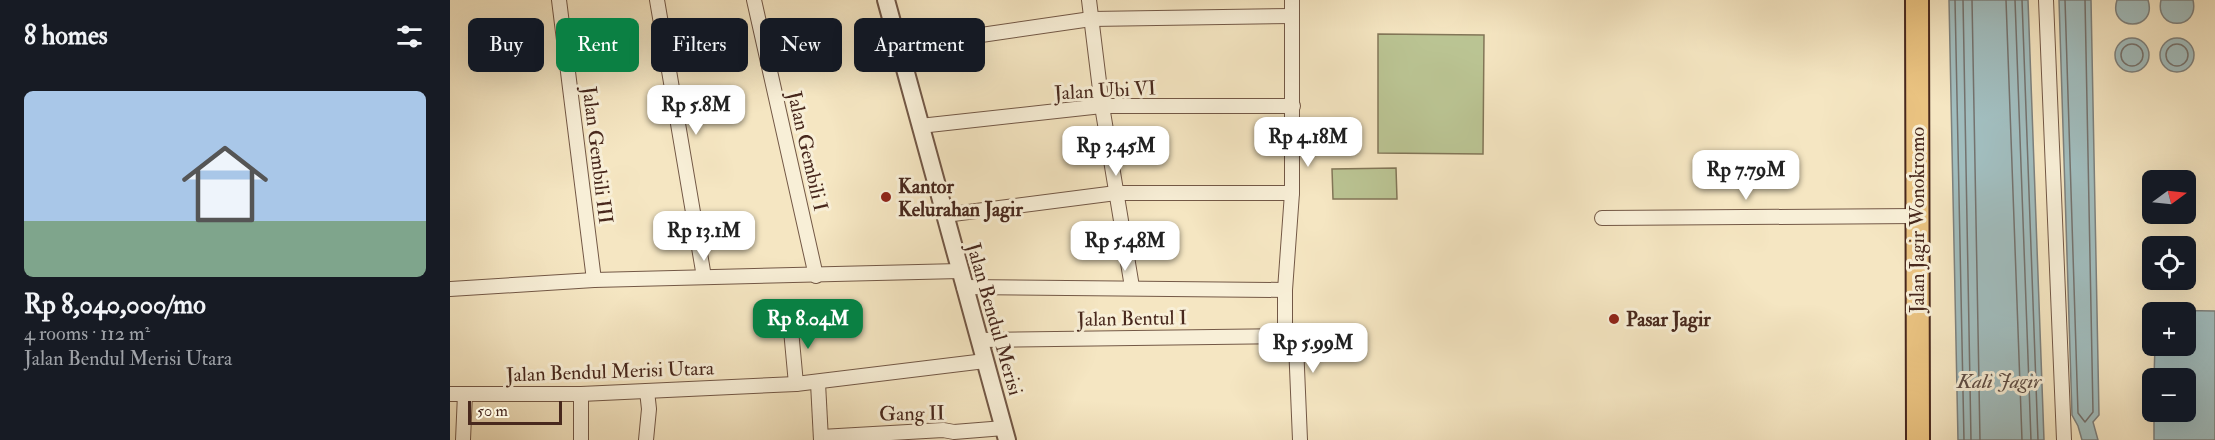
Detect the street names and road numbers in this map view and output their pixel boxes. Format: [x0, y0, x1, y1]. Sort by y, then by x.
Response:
street label: Jalan Ubi VI [1052, 75, 1157, 106]
street label: Jalan Gembili III [577, 84, 618, 225]
street label: Jalan Gembili I [781, 88, 833, 213]
street label: Jalan Jagir Wonokromo [1905, 127, 1930, 314]
street label: Jalan Bendul Merisi [961, 239, 1028, 398]
street label: Jalan Bentul I [1076, 305, 1187, 332]
street label: Jalan Bendul Merisi Utara [505, 355, 715, 388]
street label: Gang II [879, 400, 945, 427]

